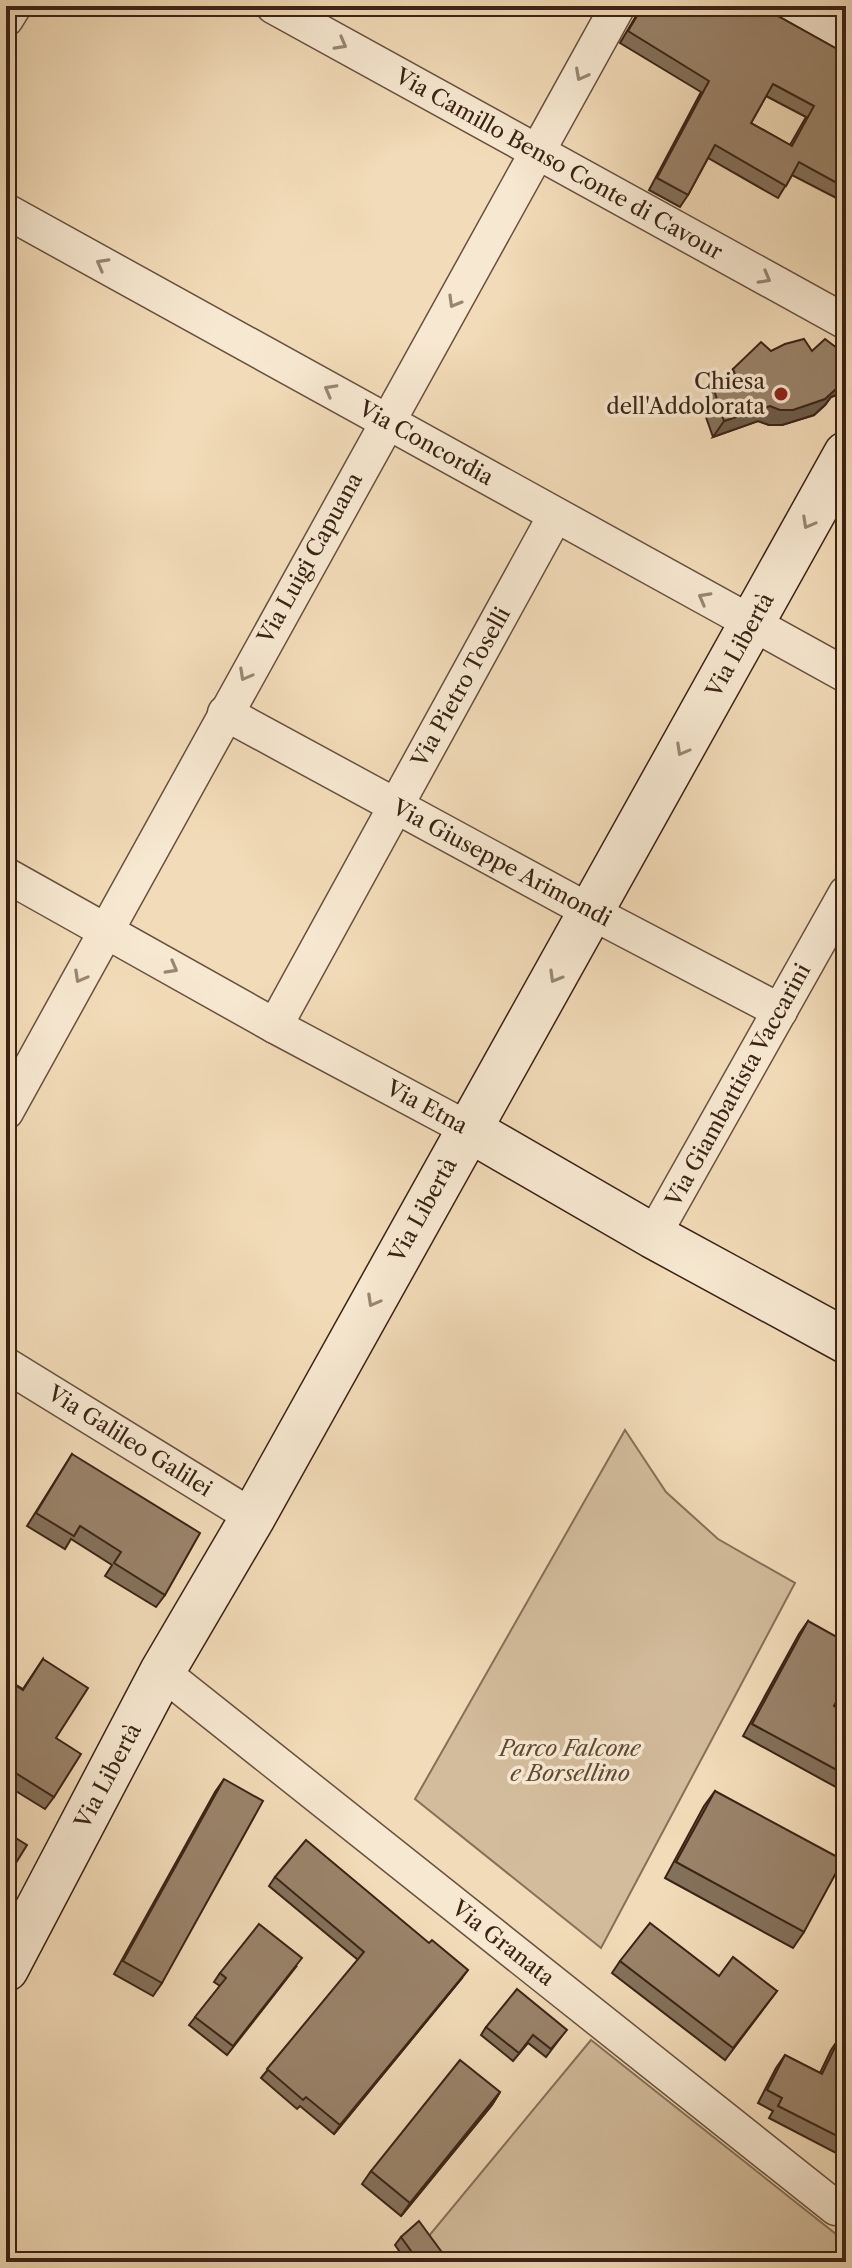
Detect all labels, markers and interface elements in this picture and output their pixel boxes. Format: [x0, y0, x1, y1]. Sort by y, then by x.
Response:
one-way arrow [333, 34, 347, 50]
street label: Via Camillo Benso Conte di Cavour [390, 62, 727, 266]
one-way arrow [575, 66, 591, 80]
one-way arrow [96, 258, 111, 274]
one-way arrow [757, 268, 771, 283]
one-way arrow [448, 293, 464, 307]
place label: Chiesa dell'Addolorata [606, 368, 765, 420]
one-way arrow [324, 384, 338, 400]
marker: Chiesa dell'Addolorata [772, 385, 790, 403]
street label: Via Concordia [353, 394, 498, 491]
street label: Via Luigi Capuana [251, 467, 368, 649]
one-way arrow [802, 514, 818, 528]
street label: Via Libertà [700, 588, 780, 703]
one-way arrow [698, 592, 712, 607]
street label: Via Pietro Toselli [405, 602, 516, 772]
one-way arrow [240, 667, 255, 681]
one-way arrow [676, 741, 692, 756]
street label: Via Giuseppe Arimondi [387, 793, 616, 932]
one-way arrow [164, 958, 178, 973]
street label: Via Giambattista Vaccarini [659, 959, 816, 1212]
one-way arrow [74, 968, 90, 983]
one-way arrow [549, 968, 564, 983]
street label: Via Etna [381, 1074, 473, 1140]
street label: Via Libertà [383, 1153, 463, 1268]
one-way arrow [367, 1293, 382, 1307]
street label: Via Galileo Galilei [42, 1379, 217, 1503]
street label: Via Libertà [69, 1718, 147, 1834]
park label: Parco Falcone e Borsellino [497, 1735, 642, 1787]
street label: Via Granata [445, 1894, 560, 1992]

